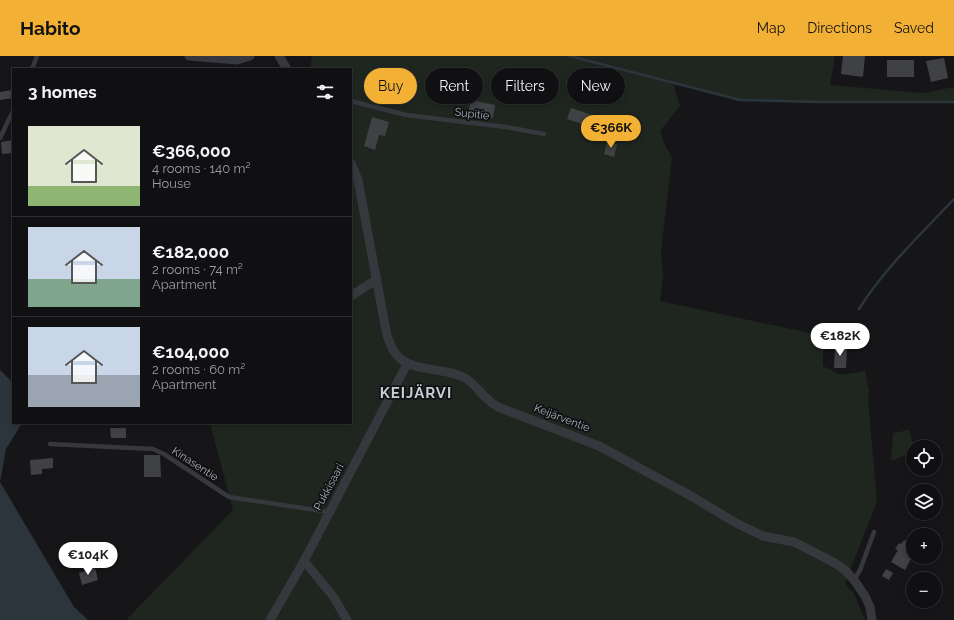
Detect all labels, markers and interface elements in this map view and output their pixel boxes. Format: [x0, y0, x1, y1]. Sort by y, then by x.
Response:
text: Habito [20, 17, 81, 39]
text: Map [757, 20, 785, 36]
text: Directions [807, 20, 872, 36]
text: Saved [894, 20, 934, 36]
chip: Buy [364, 68, 417, 104]
chip: Rent [425, 68, 483, 104]
chip: Filters [491, 68, 559, 104]
chip: New [567, 68, 625, 104]
icon: filters [314, 81, 336, 103]
text: 3 homes [28, 82, 97, 102]
street label: Supitie [454, 105, 491, 123]
pin: €366K [583, 115, 639, 149]
text: €366K [590, 120, 632, 135]
text: €366,000 [152, 141, 231, 161]
icon: home [60, 142, 108, 190]
text: 4 rooms · 140 m² [152, 161, 250, 176]
text: House [152, 176, 191, 191]
text: €182,000 [152, 242, 229, 262]
icon: home [60, 243, 108, 291]
text: 2 rooms · 74 m² [152, 262, 243, 277]
text: Apartment [152, 277, 216, 292]
pin: €182K [812, 323, 868, 357]
text: €182K [820, 328, 860, 343]
text: €104,000 [152, 342, 229, 362]
icon: home [60, 343, 108, 391]
text: 2 rooms · 60 m² [152, 362, 245, 377]
text: Apartment [152, 377, 216, 392]
district label: KEIJÄRVI [380, 384, 452, 402]
street label: Keijärventie [532, 401, 592, 435]
map controls [906, 440, 942, 608]
button: locate [906, 440, 942, 476]
street label: Kinasentie [169, 444, 221, 484]
street label: Pukkisaari [311, 461, 347, 513]
button: layers [906, 484, 942, 520]
button: + [906, 528, 942, 564]
pin: €104K [60, 542, 116, 576]
text: €104K [68, 547, 108, 562]
button: − [906, 572, 942, 608]

